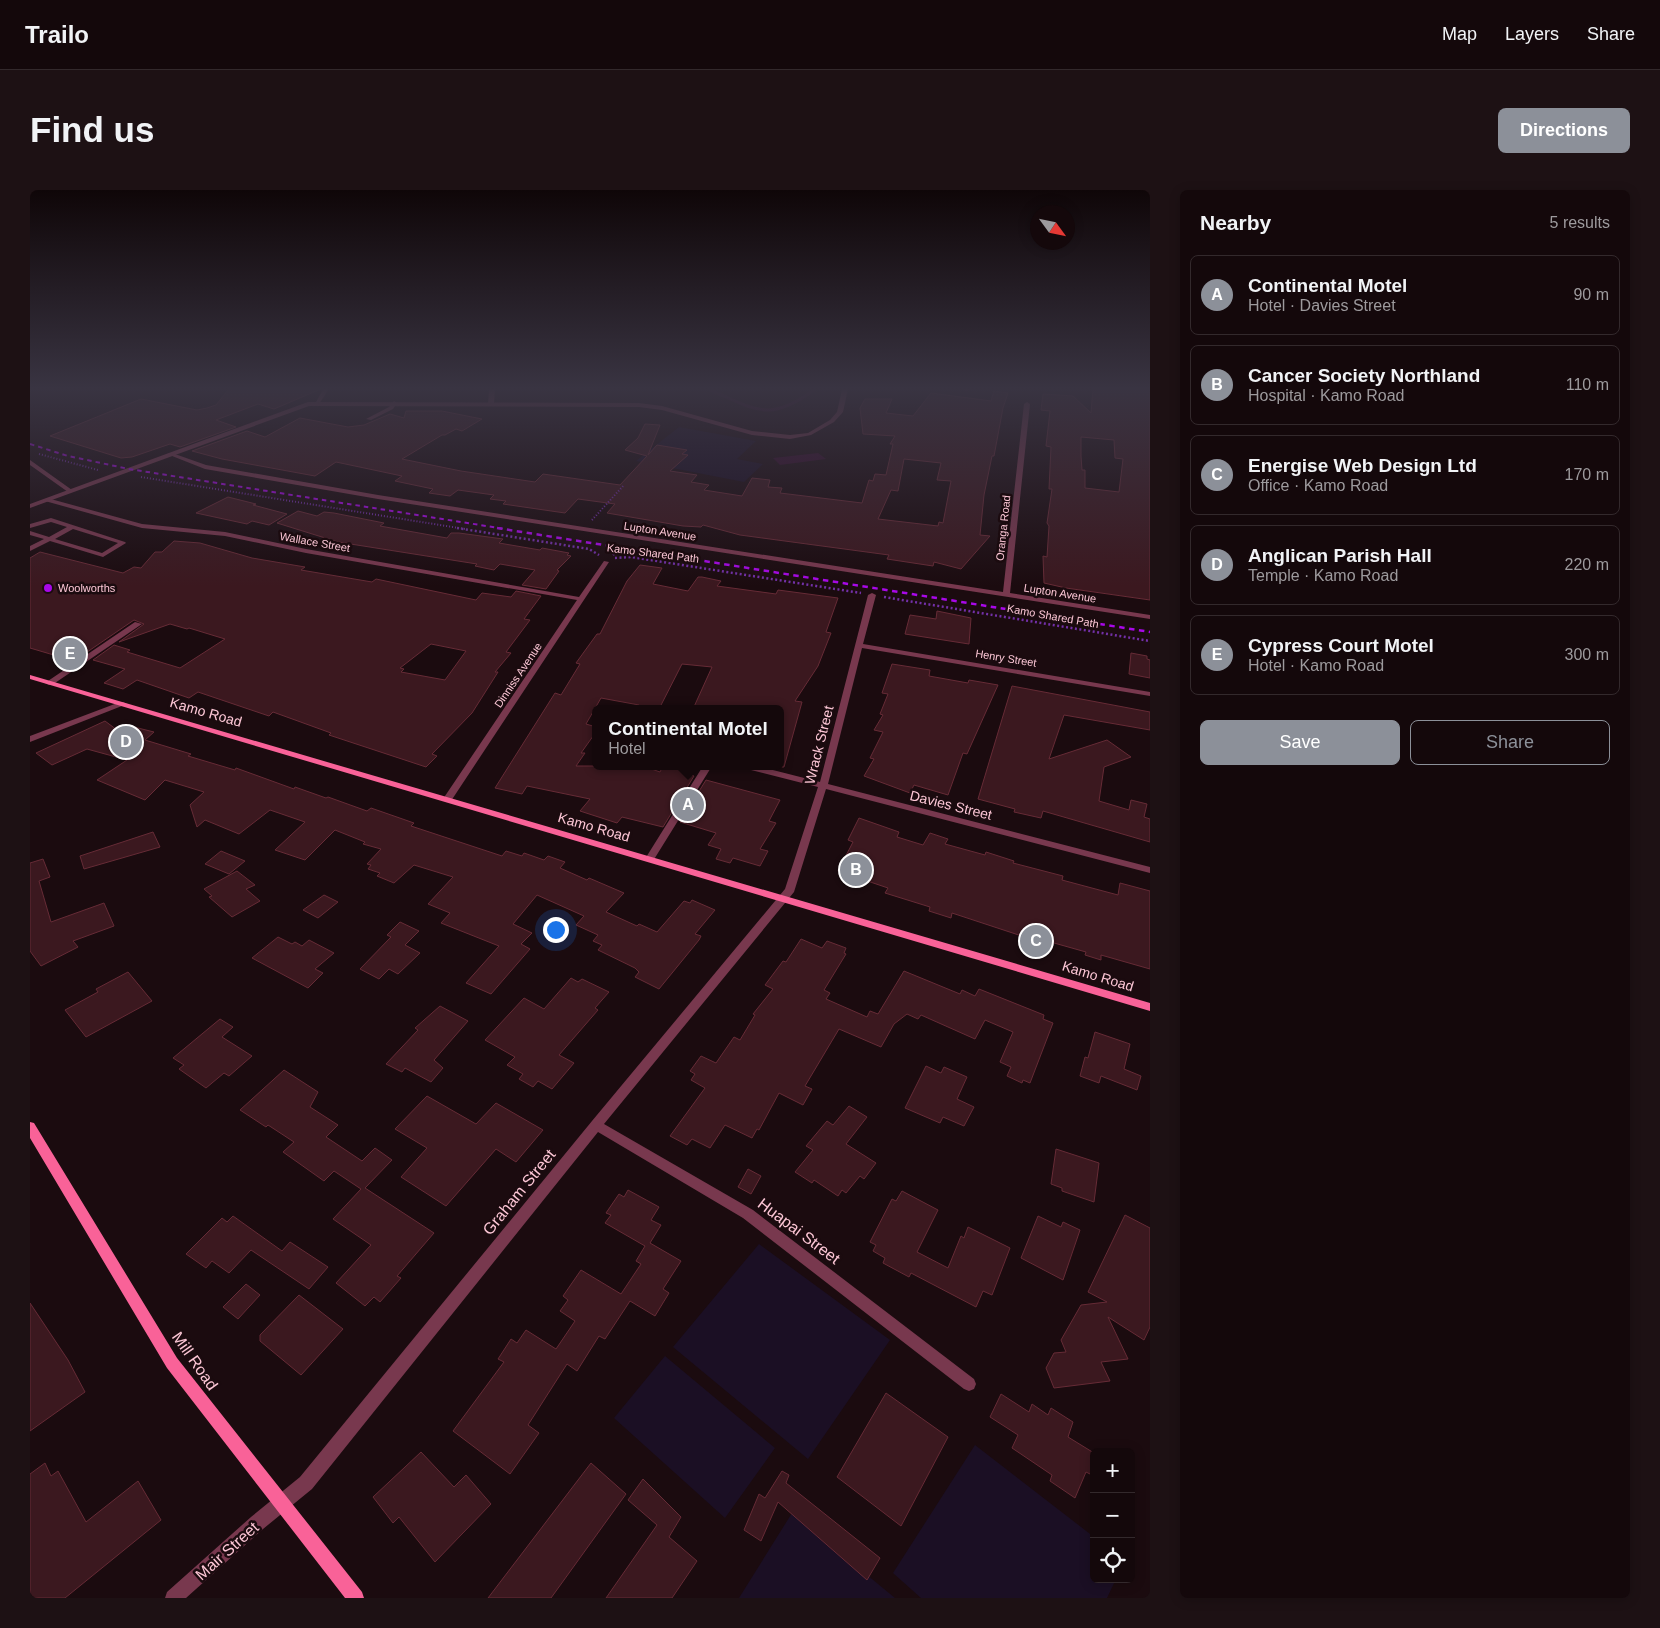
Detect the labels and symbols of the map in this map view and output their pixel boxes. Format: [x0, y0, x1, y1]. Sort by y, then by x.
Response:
north arrow [1030, 205, 1075, 250]
street label: Oranga Road [994, 495, 1012, 561]
street label: Lupton Avenue [623, 519, 697, 543]
street label: Wallace Street [279, 530, 351, 554]
street label: Kamo Shared Path [606, 541, 700, 565]
street label: Lupton Avenue [1023, 581, 1097, 605]
marker: Woolworths [42, 582, 54, 594]
place label: Woolworths [58, 582, 116, 594]
street label: Kamo Shared Path [1006, 602, 1100, 630]
pin: E [54, 635, 86, 673]
street label: Dinniss Avenue [492, 640, 544, 710]
street label: Henry Street [975, 647, 1037, 669]
street label: Kamo Road [168, 694, 244, 730]
street label: Wrack Street [801, 704, 837, 786]
pin: D [110, 723, 142, 761]
pin: A [672, 786, 704, 824]
street label: Davies Street [908, 787, 994, 823]
street label: Kamo Road [556, 809, 632, 845]
pin: B [840, 851, 872, 889]
your location [543, 917, 569, 943]
pin: C [1020, 922, 1052, 960]
street label: Kamo Road [1060, 958, 1136, 994]
street label: Graham Street [479, 1145, 559, 1238]
street label: Huapai Street [755, 1195, 844, 1268]
street label: Mill Road [169, 1329, 221, 1393]
street label: Mair Street [192, 1518, 262, 1583]

